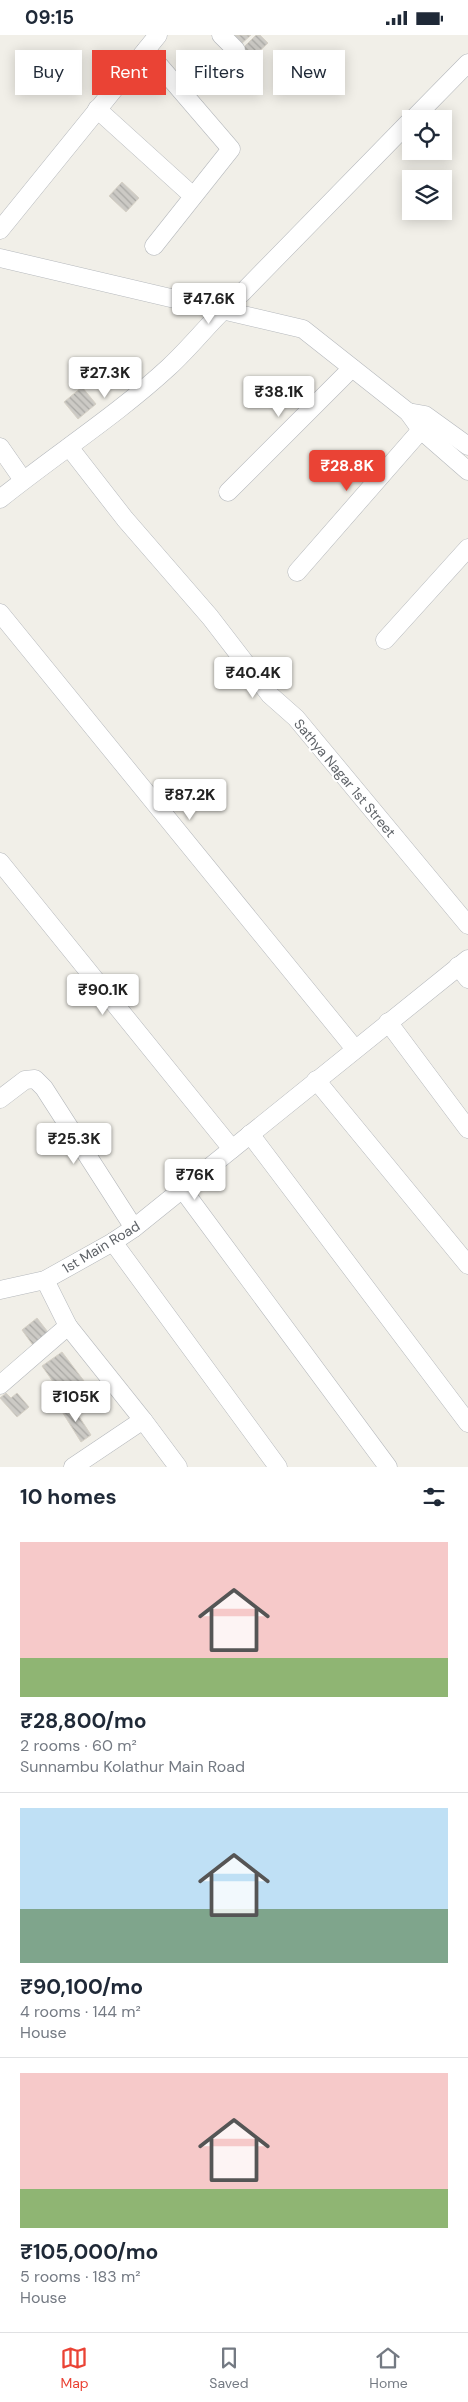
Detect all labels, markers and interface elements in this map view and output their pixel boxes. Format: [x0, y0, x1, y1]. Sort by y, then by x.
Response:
text: 09:15 [25, 5, 74, 30]
chip: Buy [15, 50, 82, 95]
chip: Rent [92, 50, 166, 95]
chip: Filters [176, 50, 263, 95]
chip: New [273, 50, 345, 95]
map controls [402, 110, 452, 220]
button: locate [402, 110, 452, 160]
button: layers [402, 170, 452, 220]
pin: ₹47.6K [168, 283, 250, 325]
text: ₹47.6K [183, 288, 235, 309]
pin: ₹27.3K [64, 357, 146, 399]
text: ₹27.3K [80, 362, 130, 383]
pin: ₹38.1K [238, 375, 320, 418]
text: ₹38.1K [254, 381, 304, 402]
pin: ₹28.8K [306, 449, 388, 492]
text: ₹28.8K [320, 455, 374, 476]
pin: ₹40.4K [212, 657, 294, 699]
text: ₹40.4K [225, 662, 281, 683]
street label: Sathya Nagar 1st Street [290, 715, 400, 841]
pin: ₹87.2K [149, 779, 231, 821]
text: ₹87.2K [164, 784, 216, 805]
pin: ₹90.1K [62, 973, 144, 1016]
text: ₹90.1K [78, 979, 128, 1000]
pin: ₹25.3K [33, 1123, 115, 1165]
text: ₹25.3K [47, 1128, 101, 1149]
pin: ₹76K [165, 1159, 225, 1201]
text: ₹76K [176, 1164, 214, 1185]
street label: 1st Main Road [59, 1217, 143, 1277]
pin: ₹105K [41, 1381, 111, 1423]
text: ₹105K [52, 1386, 100, 1407]
text: 10 homes [20, 1483, 117, 1511]
icon: filters [420, 1483, 448, 1511]
icon: home [189, 1575, 279, 1665]
text: ₹28,800/mo [20, 1707, 147, 1735]
text: 2 rooms · 60 m² [20, 1735, 137, 1756]
text: Sunnambu Kolathur Main Road [20, 1756, 245, 1777]
icon: home [189, 1840, 279, 1930]
text: ₹90,100/mo [20, 1973, 143, 2001]
text: 4 rooms · 144 m² [20, 2001, 141, 2022]
text: House [20, 2022, 67, 2043]
icon: home [189, 2105, 279, 2195]
text: ₹105,000/mo [20, 2238, 158, 2266]
text: 5 rooms · 183 m² [20, 2266, 141, 2287]
text: House [20, 2287, 67, 2308]
tab: Map [60, 2344, 89, 2392]
tab: Saved [209, 2344, 249, 2392]
tab: Home [369, 2344, 408, 2392]

